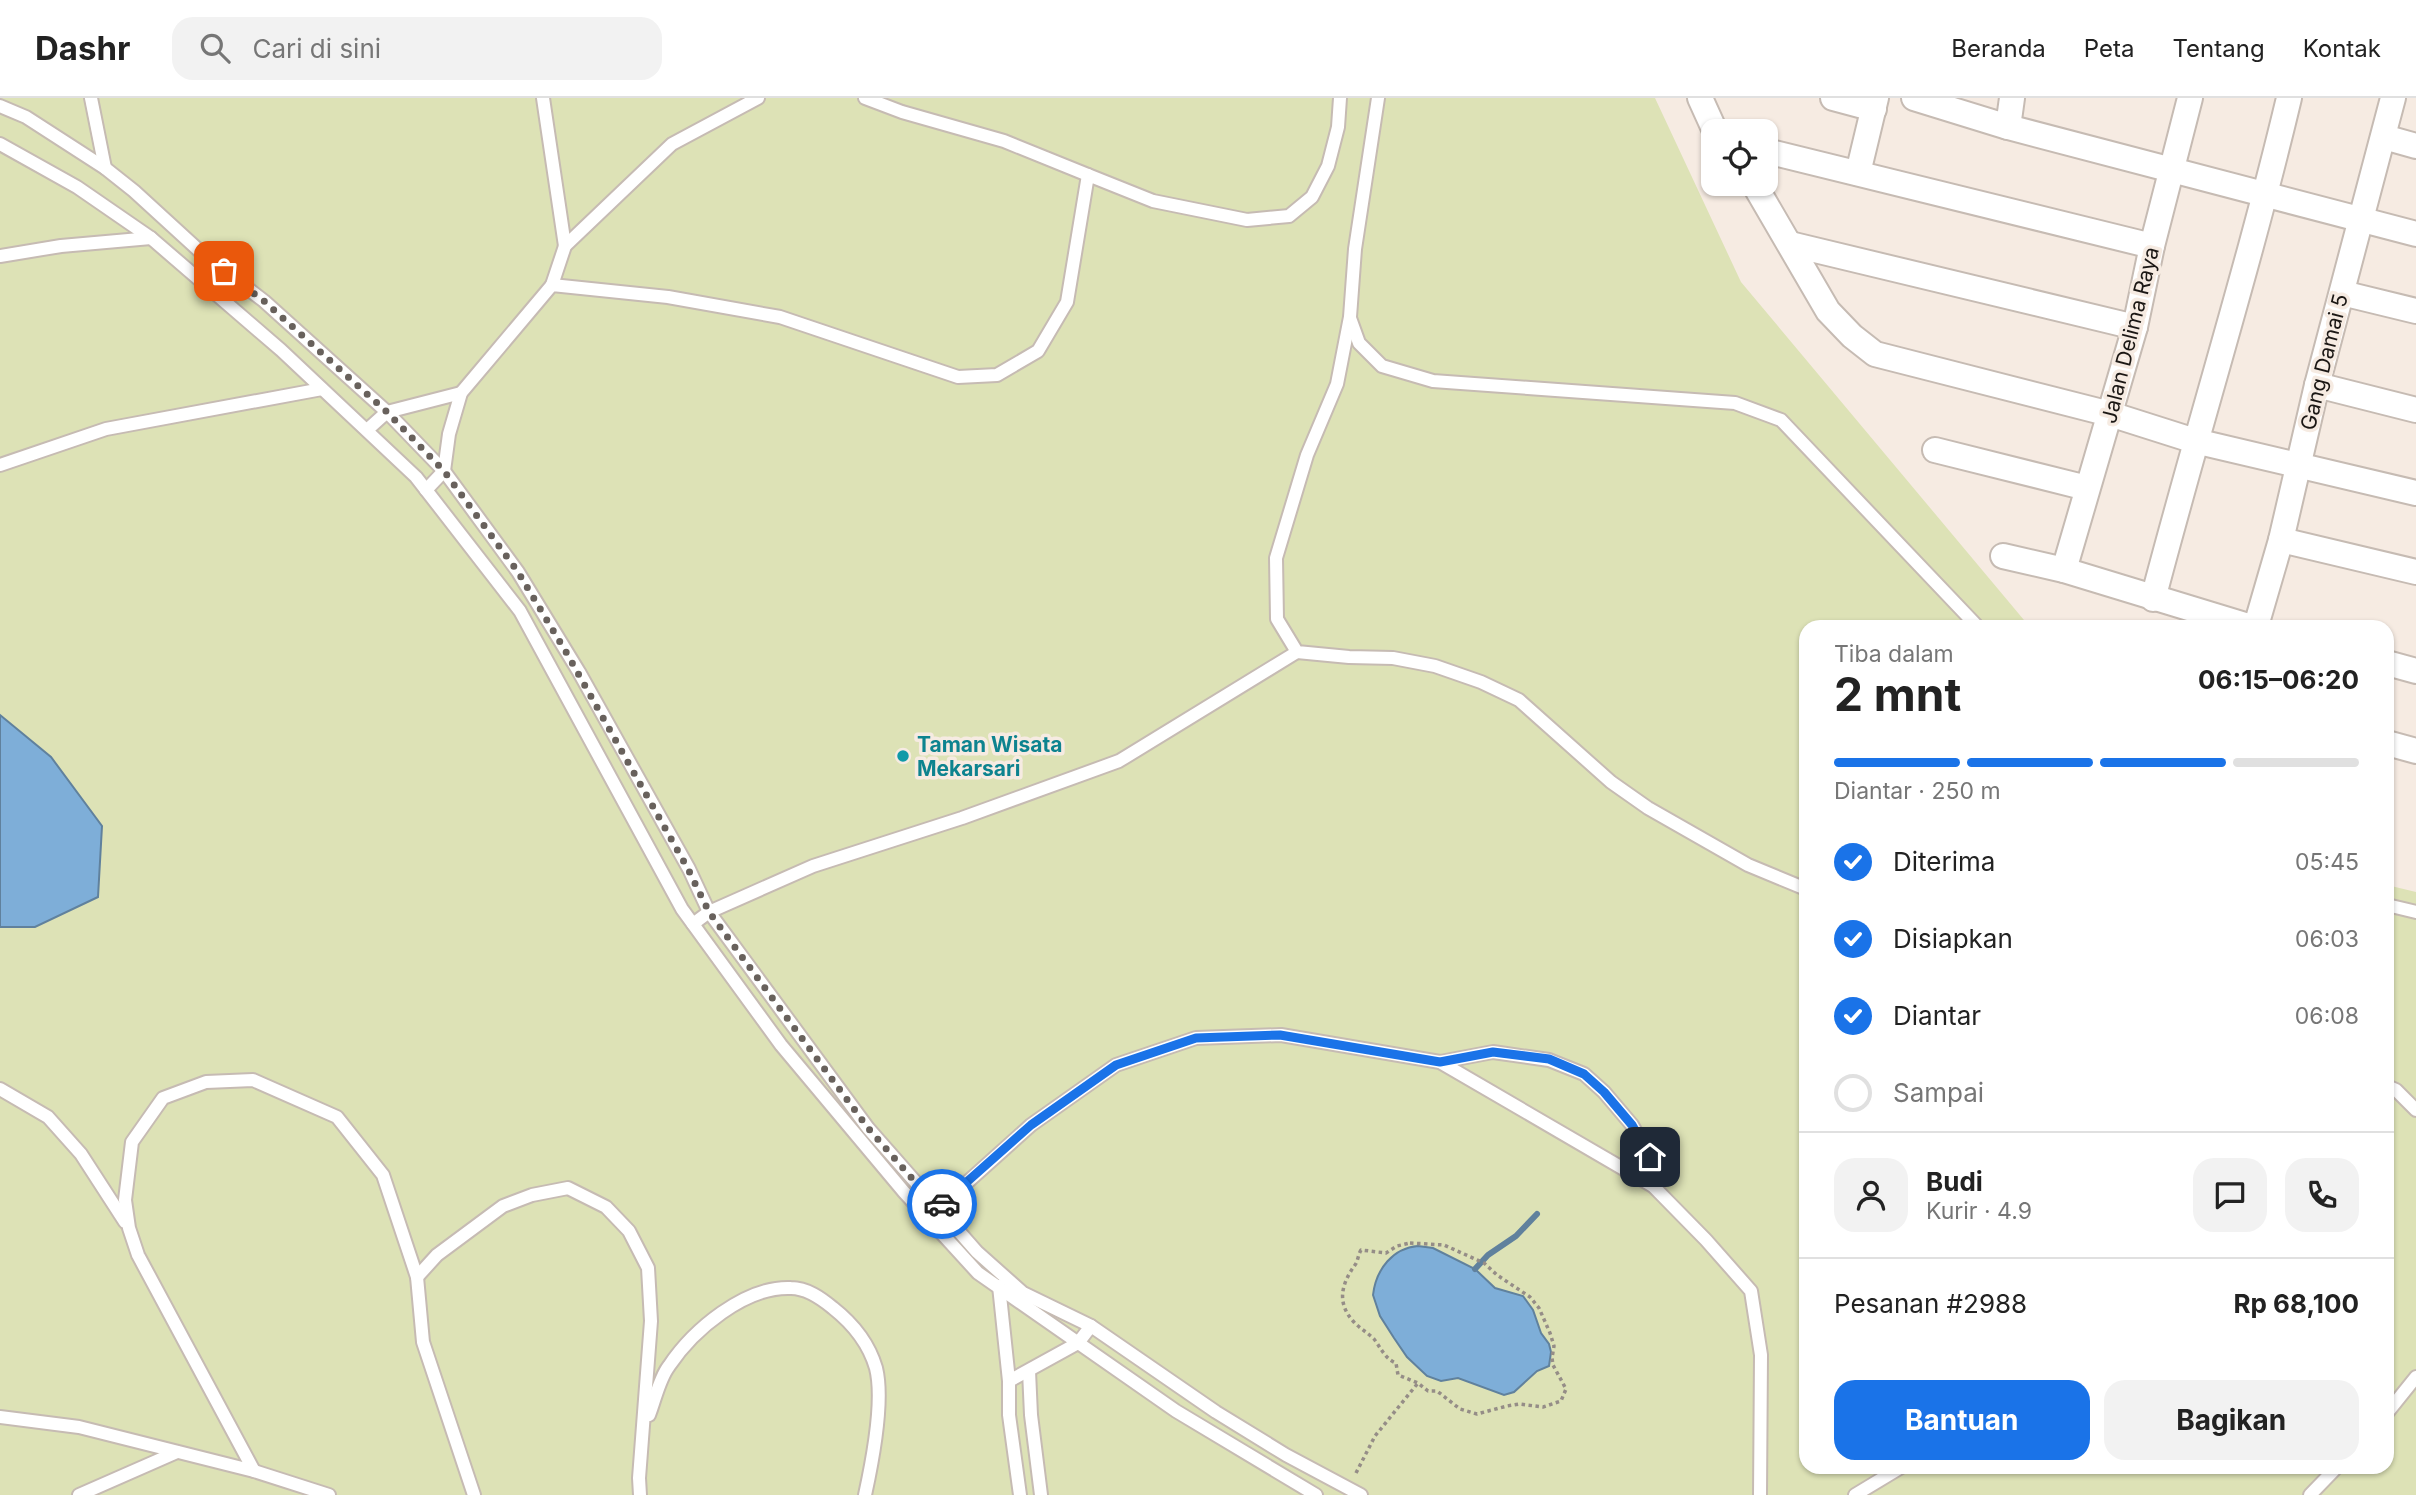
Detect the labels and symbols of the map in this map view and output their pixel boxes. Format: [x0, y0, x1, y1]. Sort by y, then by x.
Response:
pin [194, 241, 254, 301]
street label: Jalan Delima Raya [2096, 244, 2164, 426]
street label: Gang Damai 5 [2295, 291, 2353, 433]
place label: Taman Wisata Mekarsari [917, 732, 1063, 781]
marker: Taman Wisata Mekarsari [895, 748, 911, 764]
pin [1620, 1127, 1680, 1187]
courier [907, 1169, 977, 1239]

